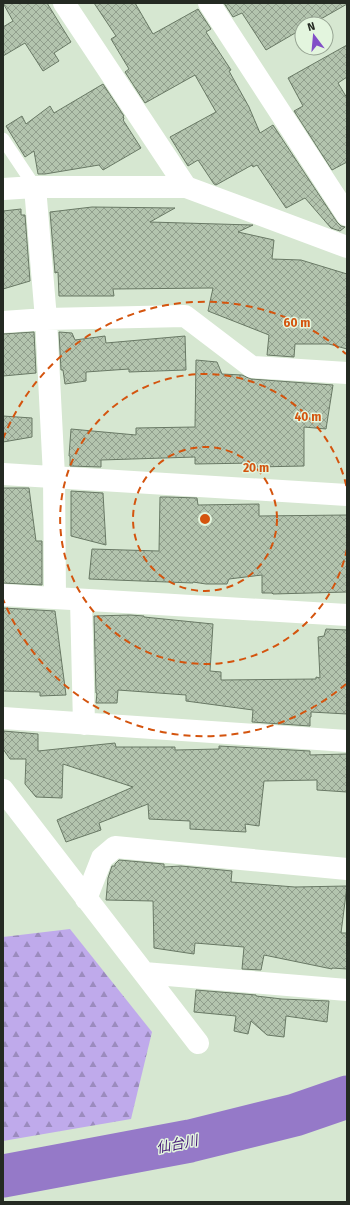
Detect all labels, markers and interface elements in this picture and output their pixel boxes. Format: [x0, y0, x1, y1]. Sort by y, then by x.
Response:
north arrow [294, 16, 334, 56]
text: N [306, 20, 317, 34]
text: 60 m [284, 316, 310, 330]
text: 40 m [295, 410, 321, 424]
text: 20 m [243, 461, 269, 475]
centre of rings [198, 512, 212, 526]
water label: 仙台川 [155, 1132, 201, 1157]

